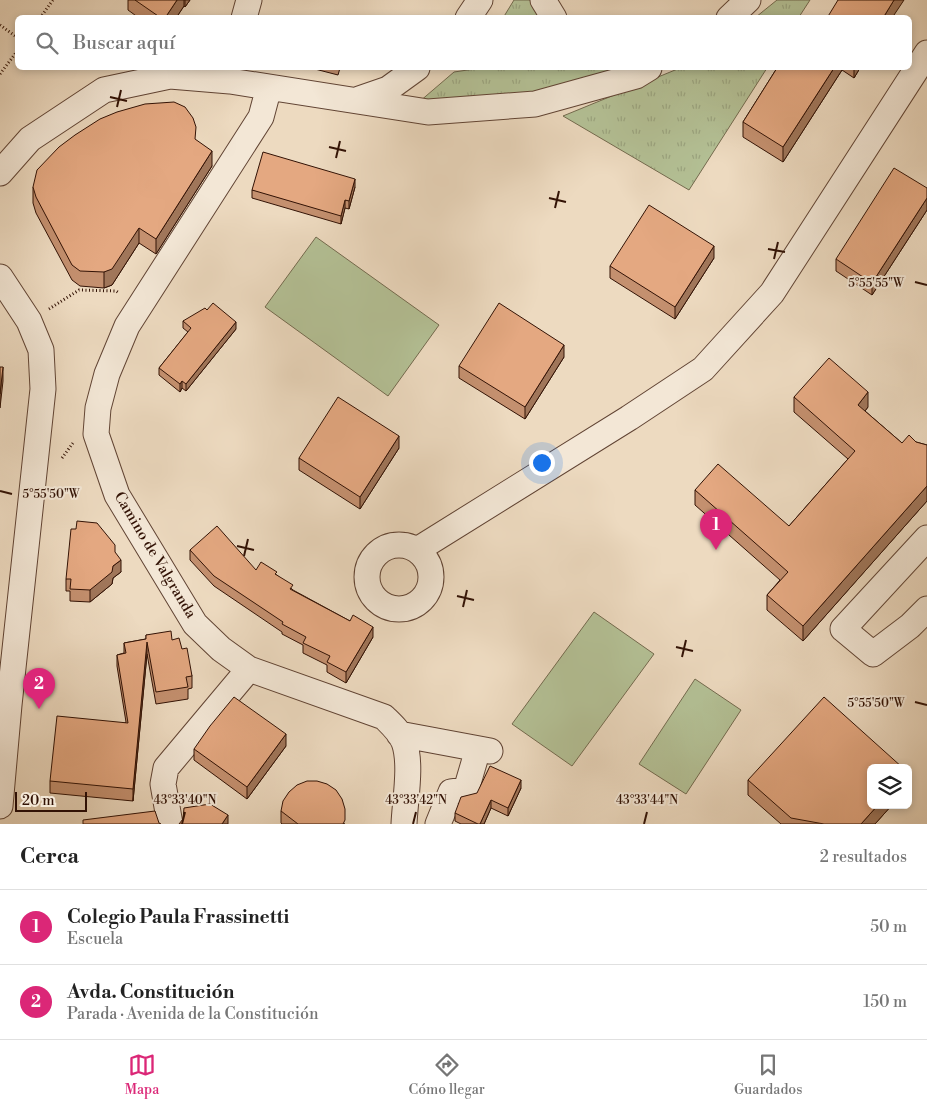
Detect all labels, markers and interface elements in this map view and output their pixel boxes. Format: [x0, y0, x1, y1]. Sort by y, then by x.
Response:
search box [15, 15, 912, 70]
icon: search [33, 29, 61, 57]
text: Buscar aquí [73, 31, 175, 55]
text: 5°55'55"W [848, 276, 905, 291]
your location [529, 450, 555, 476]
text: 5°55'50"W [22, 487, 81, 502]
street label: Camino de Valgranda [110, 488, 201, 622]
pin: 1 [700, 509, 732, 550]
pin: 2 [23, 668, 55, 709]
text: 5°55'50"W [847, 696, 906, 711]
map controls [867, 764, 912, 809]
button: layers [867, 764, 912, 809]
scale bar [15, 789, 88, 812]
text: 20 m [22, 792, 54, 810]
text: 43°33'40"N [154, 793, 216, 808]
text: 43°33'42"N [385, 793, 447, 808]
text: 43°33'44"N [616, 793, 678, 808]
text: Cerca [20, 844, 79, 870]
text: 2 resultados [820, 847, 907, 867]
text: Colegio Paula Frassinetti [67, 905, 289, 929]
text: 1 [32, 917, 40, 937]
text: 50 m [870, 917, 907, 937]
text: Escuela [67, 929, 123, 949]
text: Avda. Constitución [67, 980, 234, 1004]
text: 2 [31, 992, 41, 1012]
text: 150 m [863, 992, 907, 1012]
text: Parada · Avenida de la Constitución [67, 1004, 319, 1024]
tab: Mapa [125, 1051, 159, 1099]
tab: Cómo llegar [409, 1051, 485, 1099]
tab: Guardados [734, 1051, 802, 1099]

